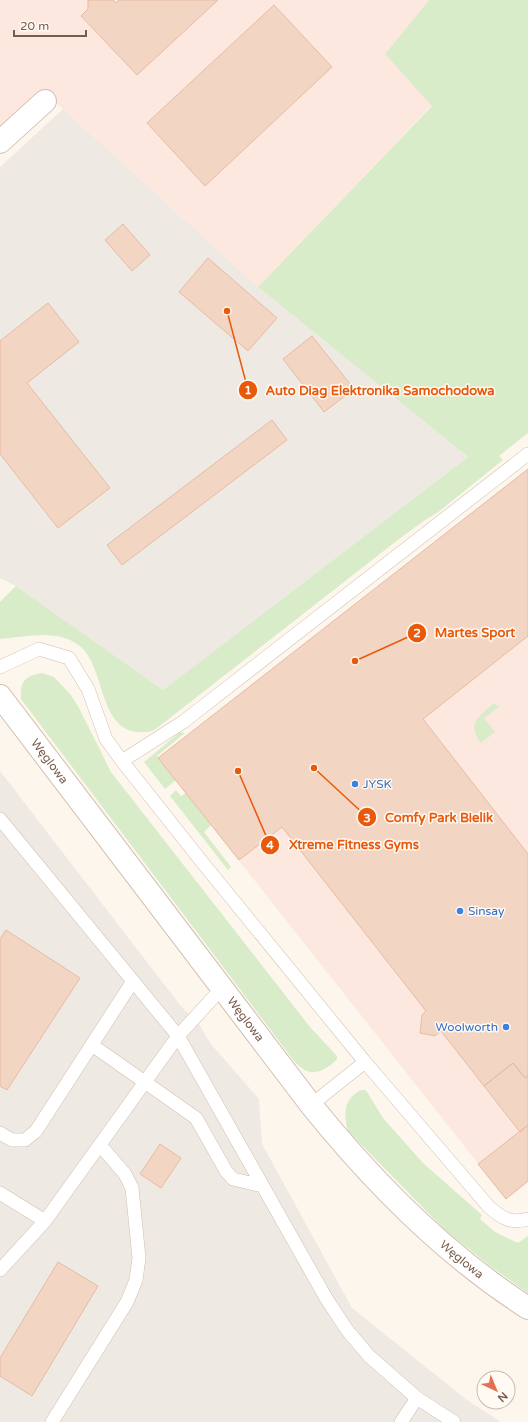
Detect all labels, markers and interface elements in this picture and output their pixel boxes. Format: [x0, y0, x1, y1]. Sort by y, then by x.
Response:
scale bar [14, 12, 86, 38]
text: 20 m [20, 19, 49, 33]
callout: Auto Diag Elektronika Samochodowa [238, 378, 503, 403]
text: 1 [244, 383, 252, 397]
text: Auto Diag Elektronika Samochodowa [265, 383, 495, 399]
callout: Martes Sport [407, 620, 523, 645]
text: Martes Sport [435, 625, 515, 641]
text: 2 [413, 626, 421, 640]
street label: Węglowa [28, 736, 71, 786]
place label: JYSK [363, 777, 392, 791]
marker: JYSK [350, 779, 360, 789]
callout: Comfy Park Bielik [357, 805, 501, 830]
text: Comfy Park Bielik [385, 810, 493, 826]
text: 3 [363, 811, 371, 825]
callout: Xtreme Fitness Gyms [260, 832, 427, 857]
text: Xtreme Fitness Gyms [289, 837, 419, 853]
text: 4 [266, 838, 274, 852]
place label: Sinsay [468, 904, 505, 918]
marker: Sinsay [455, 906, 465, 916]
street label: Węglowa [224, 994, 267, 1044]
place label: Woolworth [436, 1020, 498, 1034]
marker: Woolworth [501, 1022, 511, 1032]
street label: Węglowa [437, 1237, 486, 1281]
north arrow [476, 1370, 516, 1410]
text: N [495, 1389, 510, 1405]

